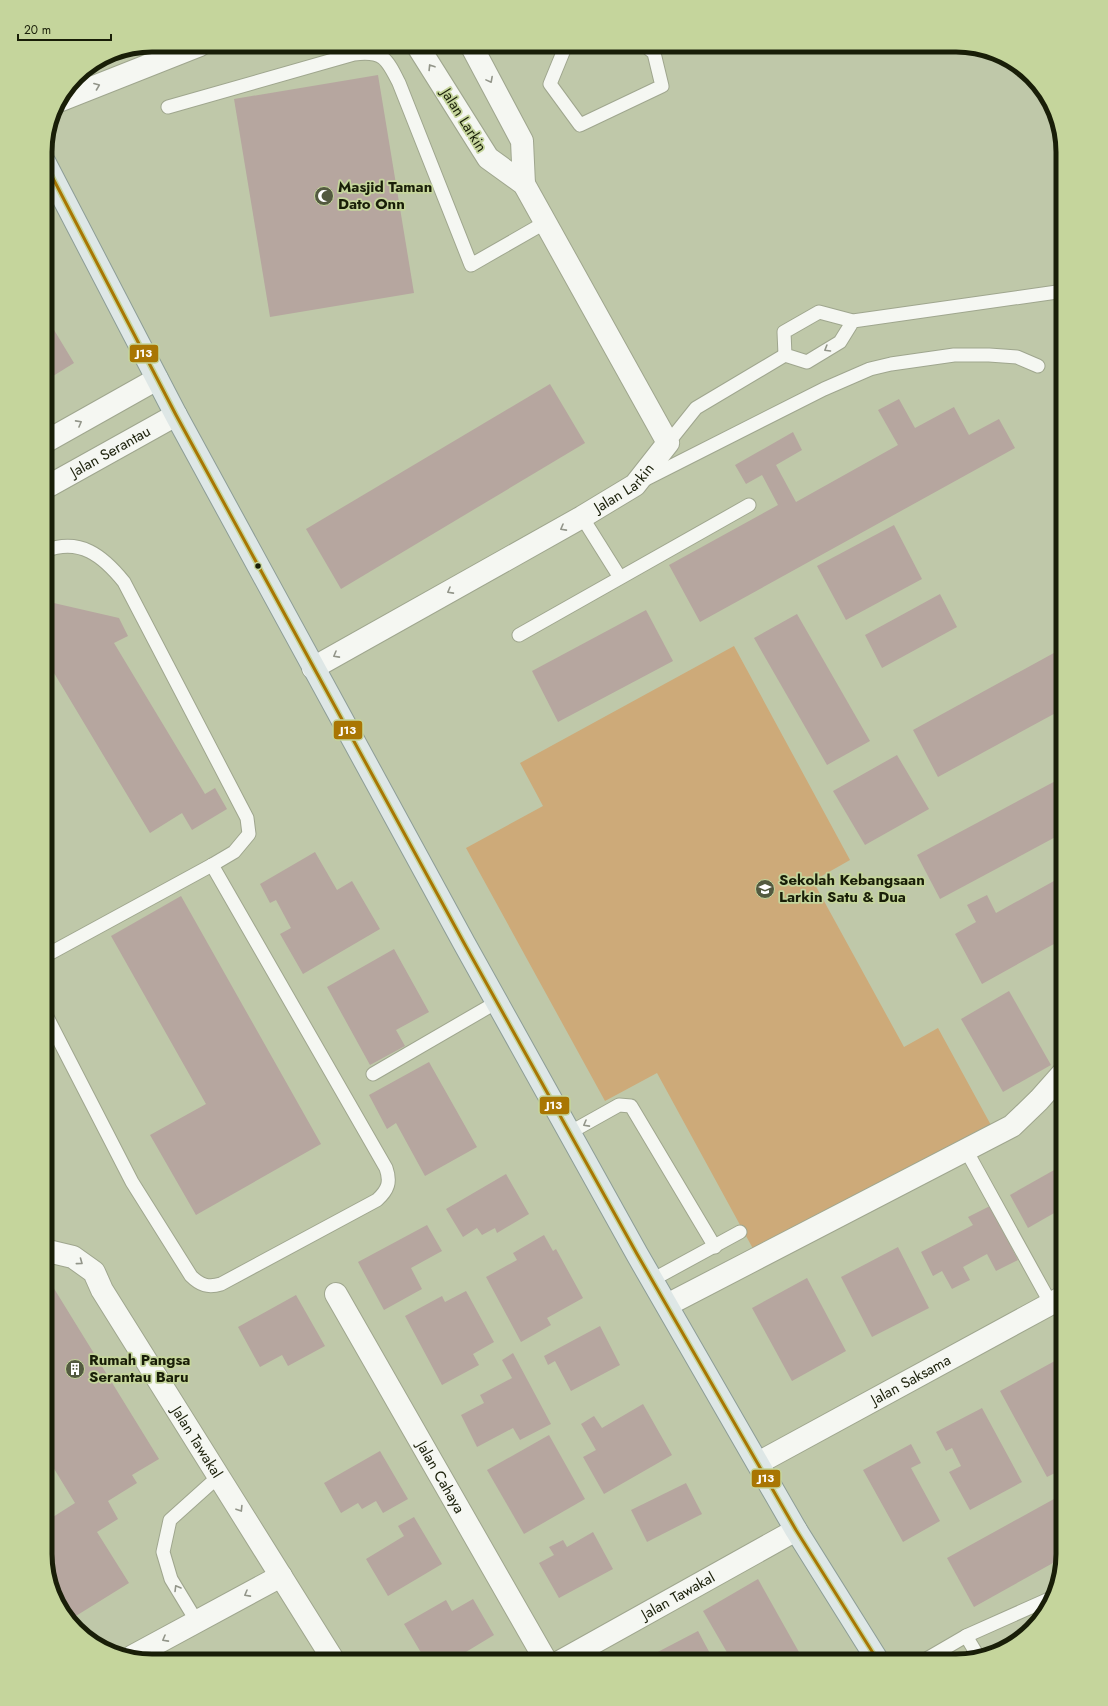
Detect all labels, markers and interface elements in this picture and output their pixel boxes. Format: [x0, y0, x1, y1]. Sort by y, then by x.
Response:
scale bar [18, 16, 111, 42]
text: 20 m [24, 21, 51, 39]
one-way arrow [428, 64, 435, 71]
one-way arrow [485, 75, 492, 83]
street label: Jalan Larkin [435, 82, 492, 156]
one-way arrow [93, 83, 100, 91]
place label: Masjid Taman Dato Onn [338, 176, 432, 215]
mosque icon: Masjid Taman Dato Onn [313, 185, 335, 207]
line badge: J13 [129, 344, 159, 363]
text: J13 [134, 345, 152, 361]
one-way arrow [824, 345, 831, 352]
street label: Jalan Serantau [65, 420, 155, 484]
one-way arrow [75, 421, 82, 428]
street label: Jalan Larkin [588, 458, 659, 519]
one-way arrow [560, 523, 567, 531]
unlabelled marker [253, 561, 263, 571]
one-way arrow [447, 587, 454, 594]
one-way arrow [333, 650, 341, 657]
line badge: J13 [333, 720, 363, 740]
text: J13 [338, 722, 356, 738]
place label: Sekolah Kebangsaan Larkin Satu & Dua [779, 869, 925, 908]
school or university icon: Sekolah Kebangsaan Larkin Satu & Dua [754, 878, 776, 900]
line badge: J13 [539, 1096, 570, 1115]
text: J13 [544, 1097, 562, 1113]
one-way arrow [582, 1120, 590, 1127]
one-way arrow [76, 1258, 83, 1265]
place label: Rumah Pangsa Serantau Baru [89, 1349, 190, 1388]
street label: Jalan Saksama [865, 1349, 955, 1412]
building icon: Rumah Pangsa Serantau Baru [64, 1358, 86, 1380]
street label: Jalan Tawakal [165, 1400, 228, 1482]
street label: Jalan Cahaya [410, 1435, 470, 1517]
line badge: J13 [751, 1469, 781, 1488]
text: J13 [756, 1470, 774, 1486]
one-way arrow [235, 1505, 242, 1512]
street label: Jalan Tawakal [635, 1566, 719, 1626]
one-way arrow [174, 1585, 181, 1592]
one-way arrow [244, 1590, 251, 1597]
one-way arrow [162, 1634, 169, 1642]

